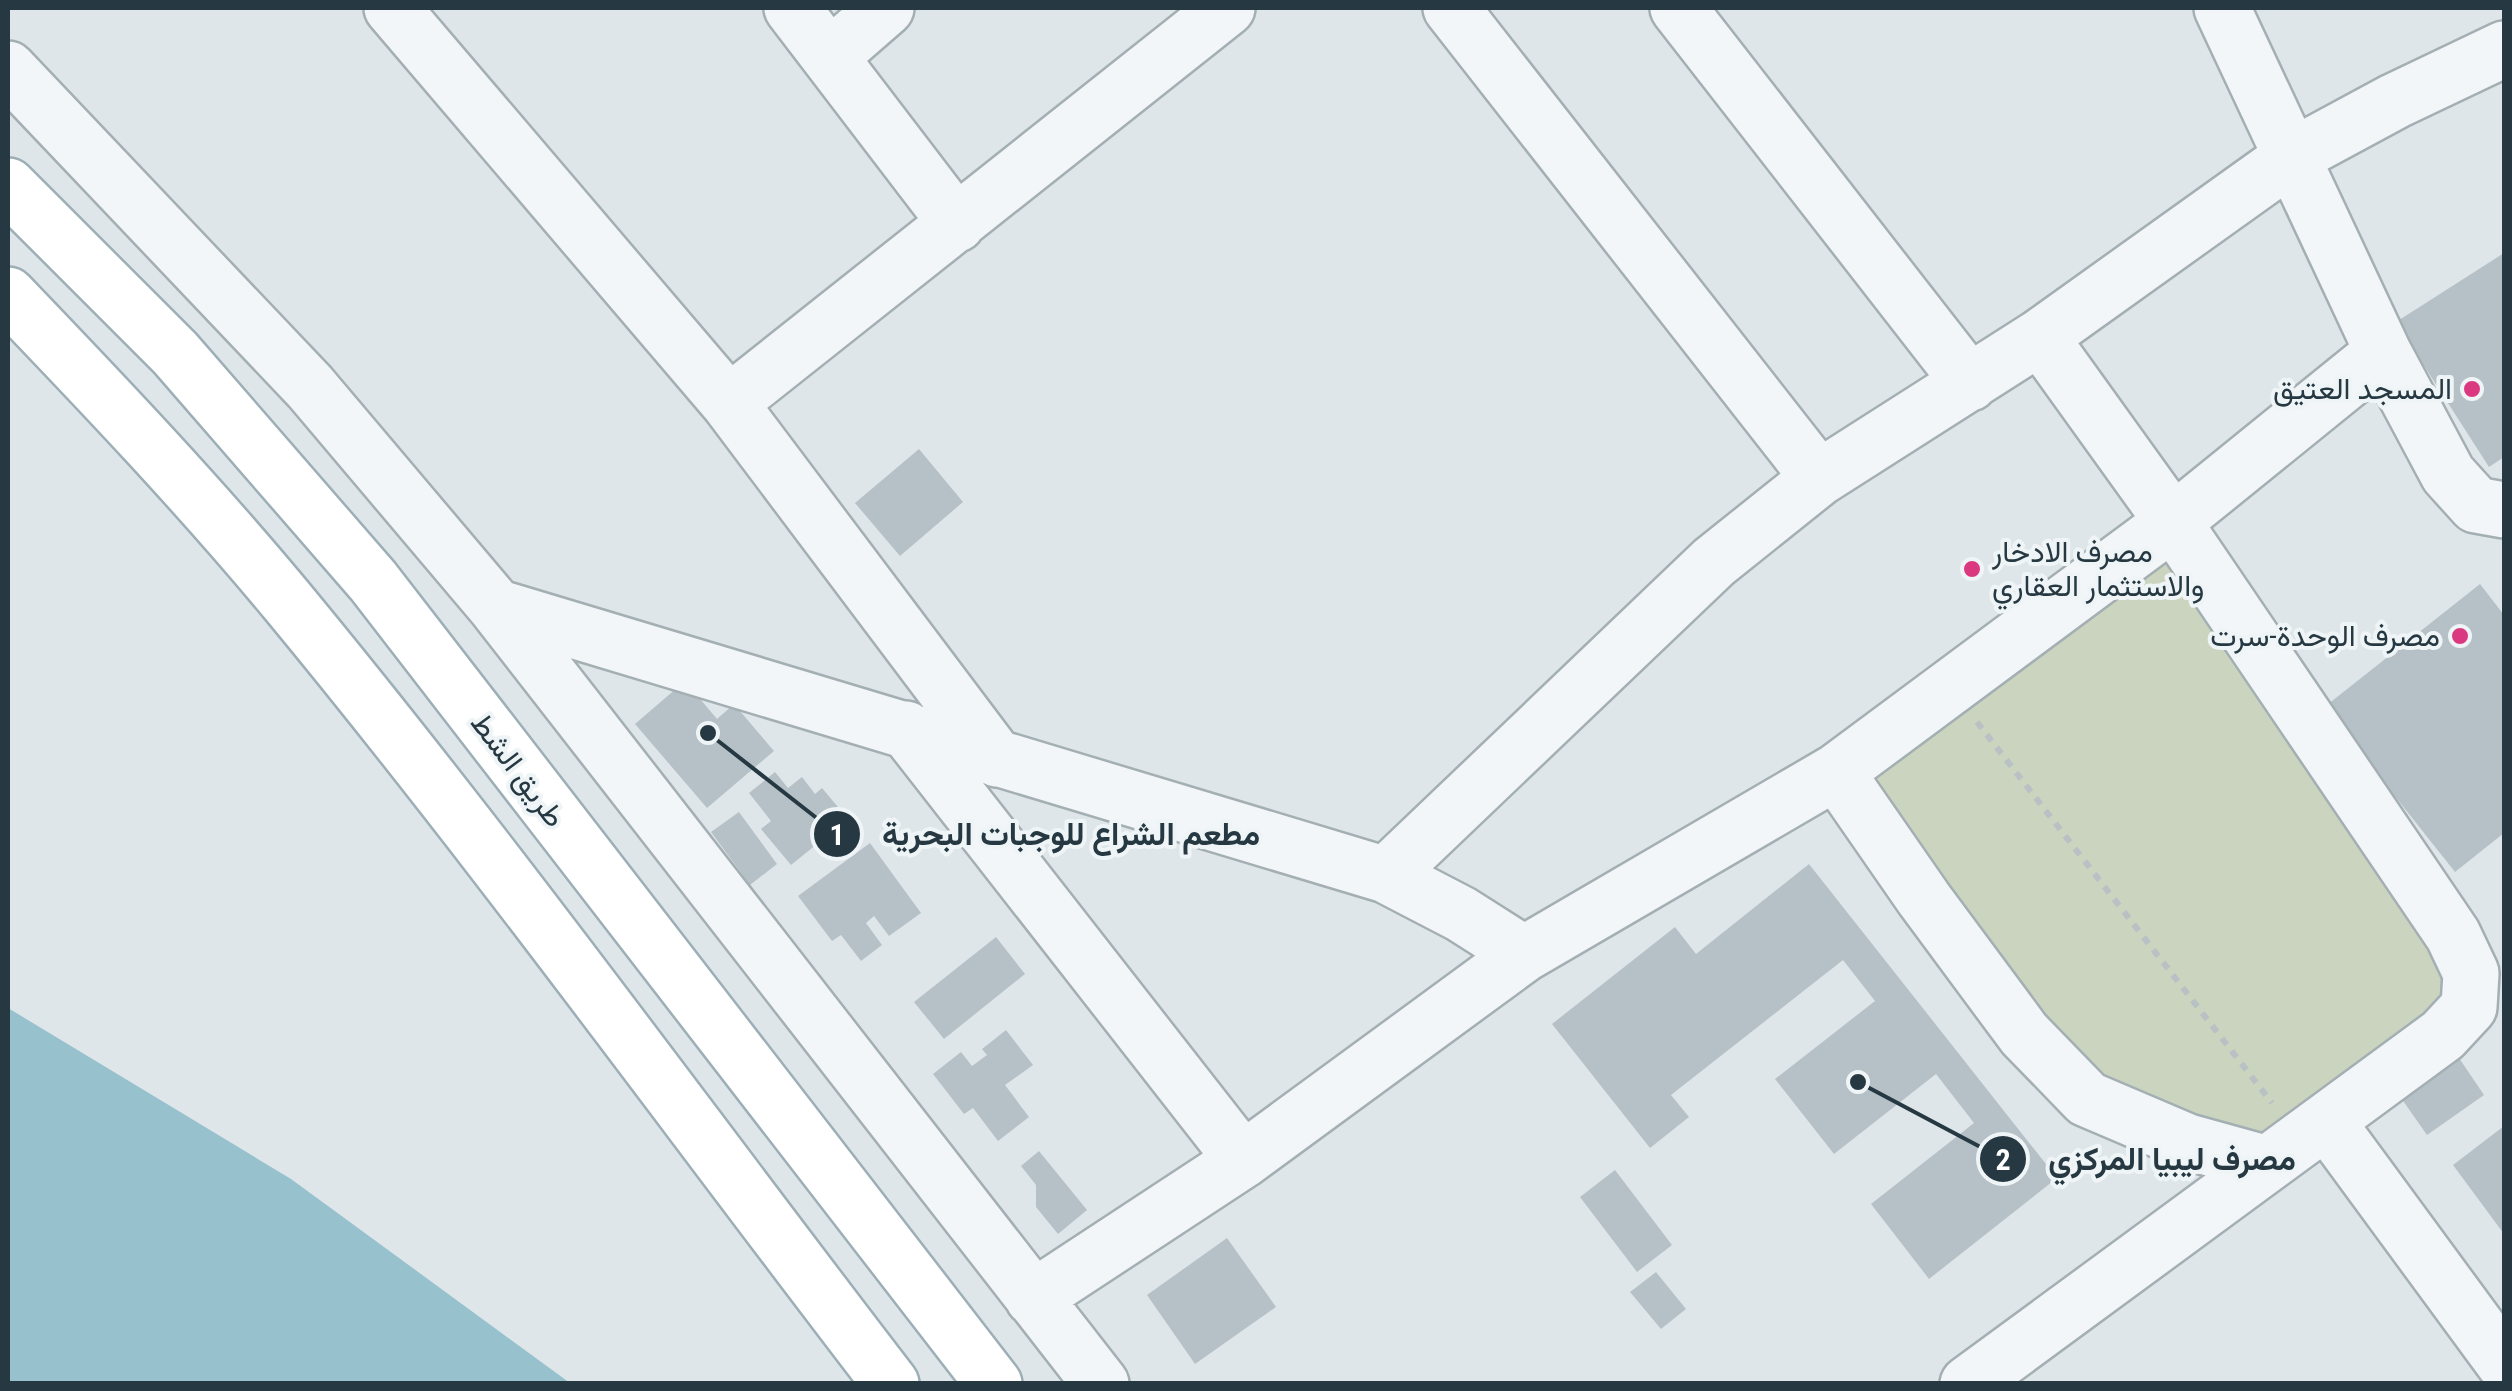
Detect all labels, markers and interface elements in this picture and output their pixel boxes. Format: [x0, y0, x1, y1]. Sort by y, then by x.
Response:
place label: المسجد العتيق [2273, 371, 2452, 407]
marker: المسجد العتيق [2461, 378, 2483, 400]
place label: مصرف الادخار والاستثمار العقاري [1991, 534, 2204, 610]
marker: مصرف الادخار والاستثمار العقاري [1961, 558, 1983, 580]
place label: مصرف الوحدة-سرت [2210, 618, 2440, 654]
marker: مصرف الوحدة-سرت [2449, 625, 2471, 647]
street label: طريق الشط [463, 706, 573, 834]
callout: مطعم الشراع للوجبات البحرية [812, 803, 1280, 865]
text: مطعم الشراع للوجبات البحرية [882, 815, 1260, 856]
text: 1 [829, 817, 845, 852]
callout: مصرف ليبيا المركزي [1978, 1128, 2316, 1190]
text: مصرف ليبيا المركزي [2048, 1140, 2296, 1185]
text: 2 [1995, 1142, 2011, 1177]

